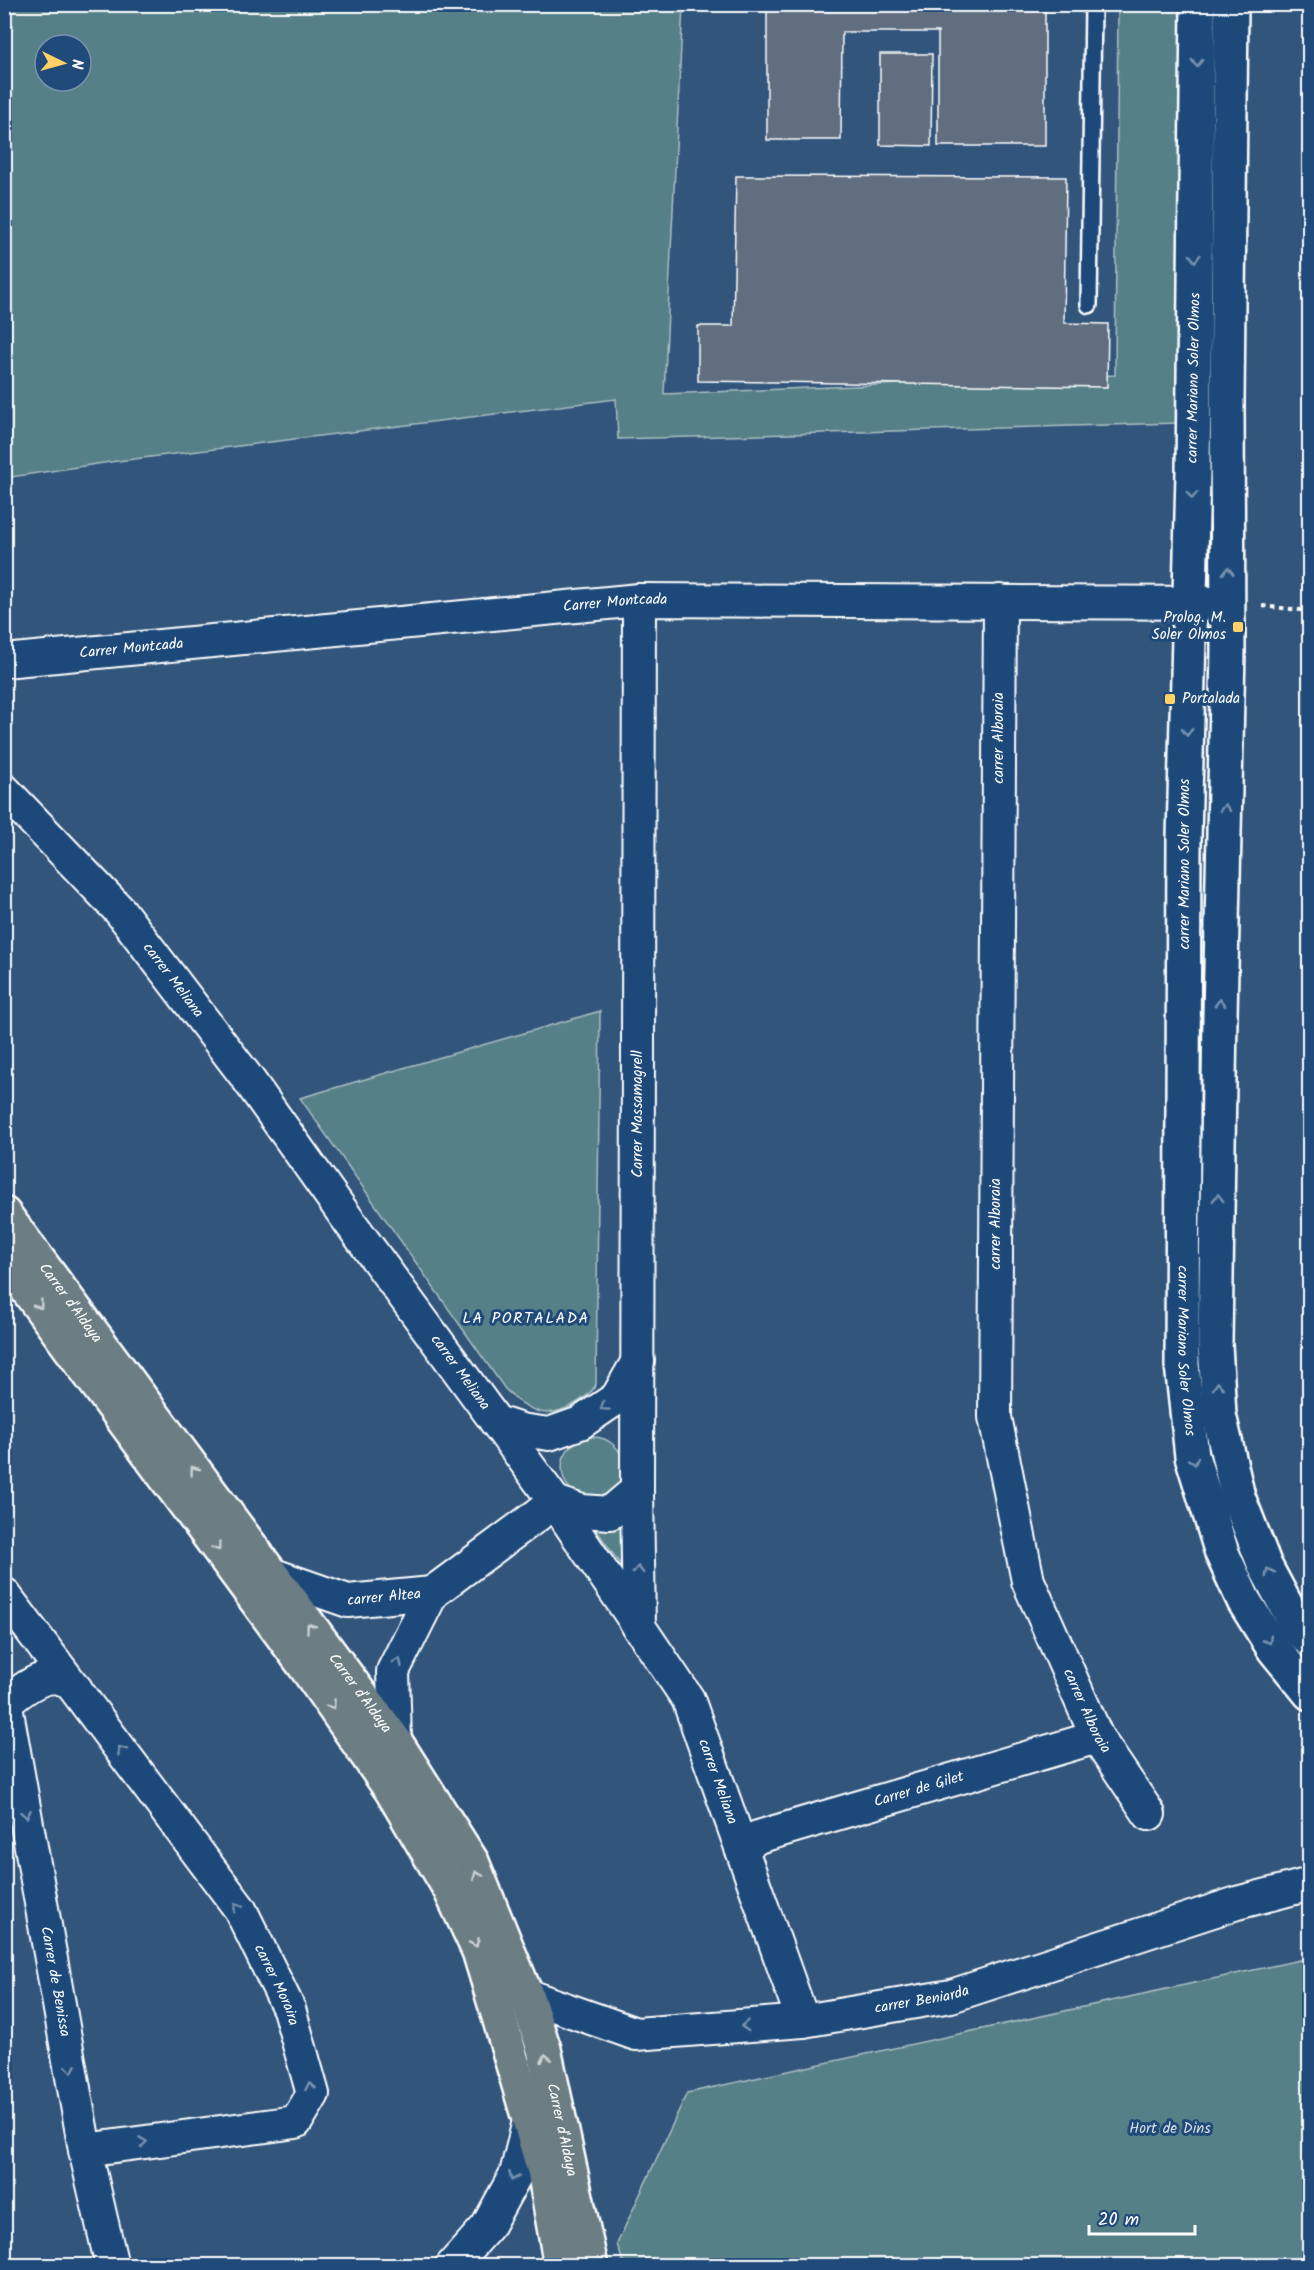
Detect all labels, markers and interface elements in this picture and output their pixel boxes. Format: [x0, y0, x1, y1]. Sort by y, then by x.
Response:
north arrow [33, 33, 93, 93]
text: N [64, 58, 89, 70]
one-way arrow [1191, 58, 1204, 67]
one-way arrow [1189, 253, 1201, 262]
street label: carrer Mariano Soler Olmos [1181, 292, 1207, 464]
one-way arrow [1186, 490, 1198, 499]
one-way arrow [1222, 566, 1234, 575]
street label: Carrer Montcada [562, 588, 667, 619]
place label: Prolog. M. Soler Olmos [1152, 606, 1227, 647]
marker: Prolog. M. Soler Olmos [1231, 620, 1245, 634]
street label: Carrer Montcada [78, 632, 185, 666]
place label: Portalada [1182, 687, 1240, 711]
street label: carrer Alboraia [987, 692, 1011, 784]
marker: Portalada [1163, 692, 1177, 706]
one-way arrow [1181, 727, 1193, 736]
street label: carrer Mariano Soler Olmos [1173, 778, 1197, 949]
one-way arrow [1218, 803, 1231, 812]
street label: carrer Meliana [136, 938, 210, 1023]
one-way arrow [1214, 998, 1226, 1007]
street label: Carrer Massamagrell [626, 1050, 650, 1178]
street label: carrer Alboraia [984, 1178, 1008, 1270]
one-way arrow [1212, 1193, 1224, 1202]
street label: Carrer d'Aldaya [32, 1258, 108, 1348]
street label: carrer Mariano Soler Olmos [1170, 1265, 1202, 1438]
one-way arrow [32, 1299, 43, 1310]
district label: LA PORTALADA [462, 1306, 590, 1331]
street label: carrer Meliana [424, 1329, 496, 1416]
one-way arrow [1211, 1381, 1224, 1390]
one-way arrow [600, 1400, 611, 1411]
one-way arrow [1187, 1455, 1199, 1466]
one-way arrow [191, 1466, 202, 1477]
one-way arrow [210, 1540, 221, 1551]
one-way arrow [632, 1565, 644, 1574]
one-way arrow [1265, 1568, 1276, 1579]
street label: carrer Altea [346, 1582, 422, 1613]
one-way arrow [307, 1622, 318, 1633]
one-way arrow [1261, 1634, 1273, 1644]
street label: Carrer d'Aldaya [322, 1648, 398, 1739]
one-way arrow [390, 1658, 402, 1669]
street label: carrer Alboraia [1056, 1665, 1117, 1759]
one-way arrow [325, 1698, 336, 1709]
street label: carrer Meliana [691, 1736, 744, 1828]
one-way arrow [118, 1746, 129, 1757]
street label: Carrer de Gilet [871, 1765, 967, 1814]
one-way arrow [19, 1809, 32, 1819]
one-way arrow [472, 1871, 484, 1882]
one-way arrow [233, 1903, 245, 1913]
street label: Carrer de Benissa [33, 1924, 77, 2039]
one-way arrow [468, 1937, 480, 1948]
street label: carrer Moraira [247, 1940, 305, 2029]
street label: carrer Beniarda [873, 1979, 972, 2021]
one-way arrow [740, 2019, 749, 2032]
one-way arrow [540, 2053, 553, 2063]
one-way arrow [64, 2064, 76, 2073]
one-way arrow [304, 2081, 317, 2091]
street label: Carrer d'Aldaya [540, 2081, 583, 2179]
park label: Hort de Dins [1129, 2117, 1211, 2141]
one-way arrow [138, 2136, 148, 2149]
one-way arrow [509, 2171, 521, 2182]
scale bar [1089, 2198, 1196, 2236]
text: 20 m [1098, 2206, 1139, 2235]

